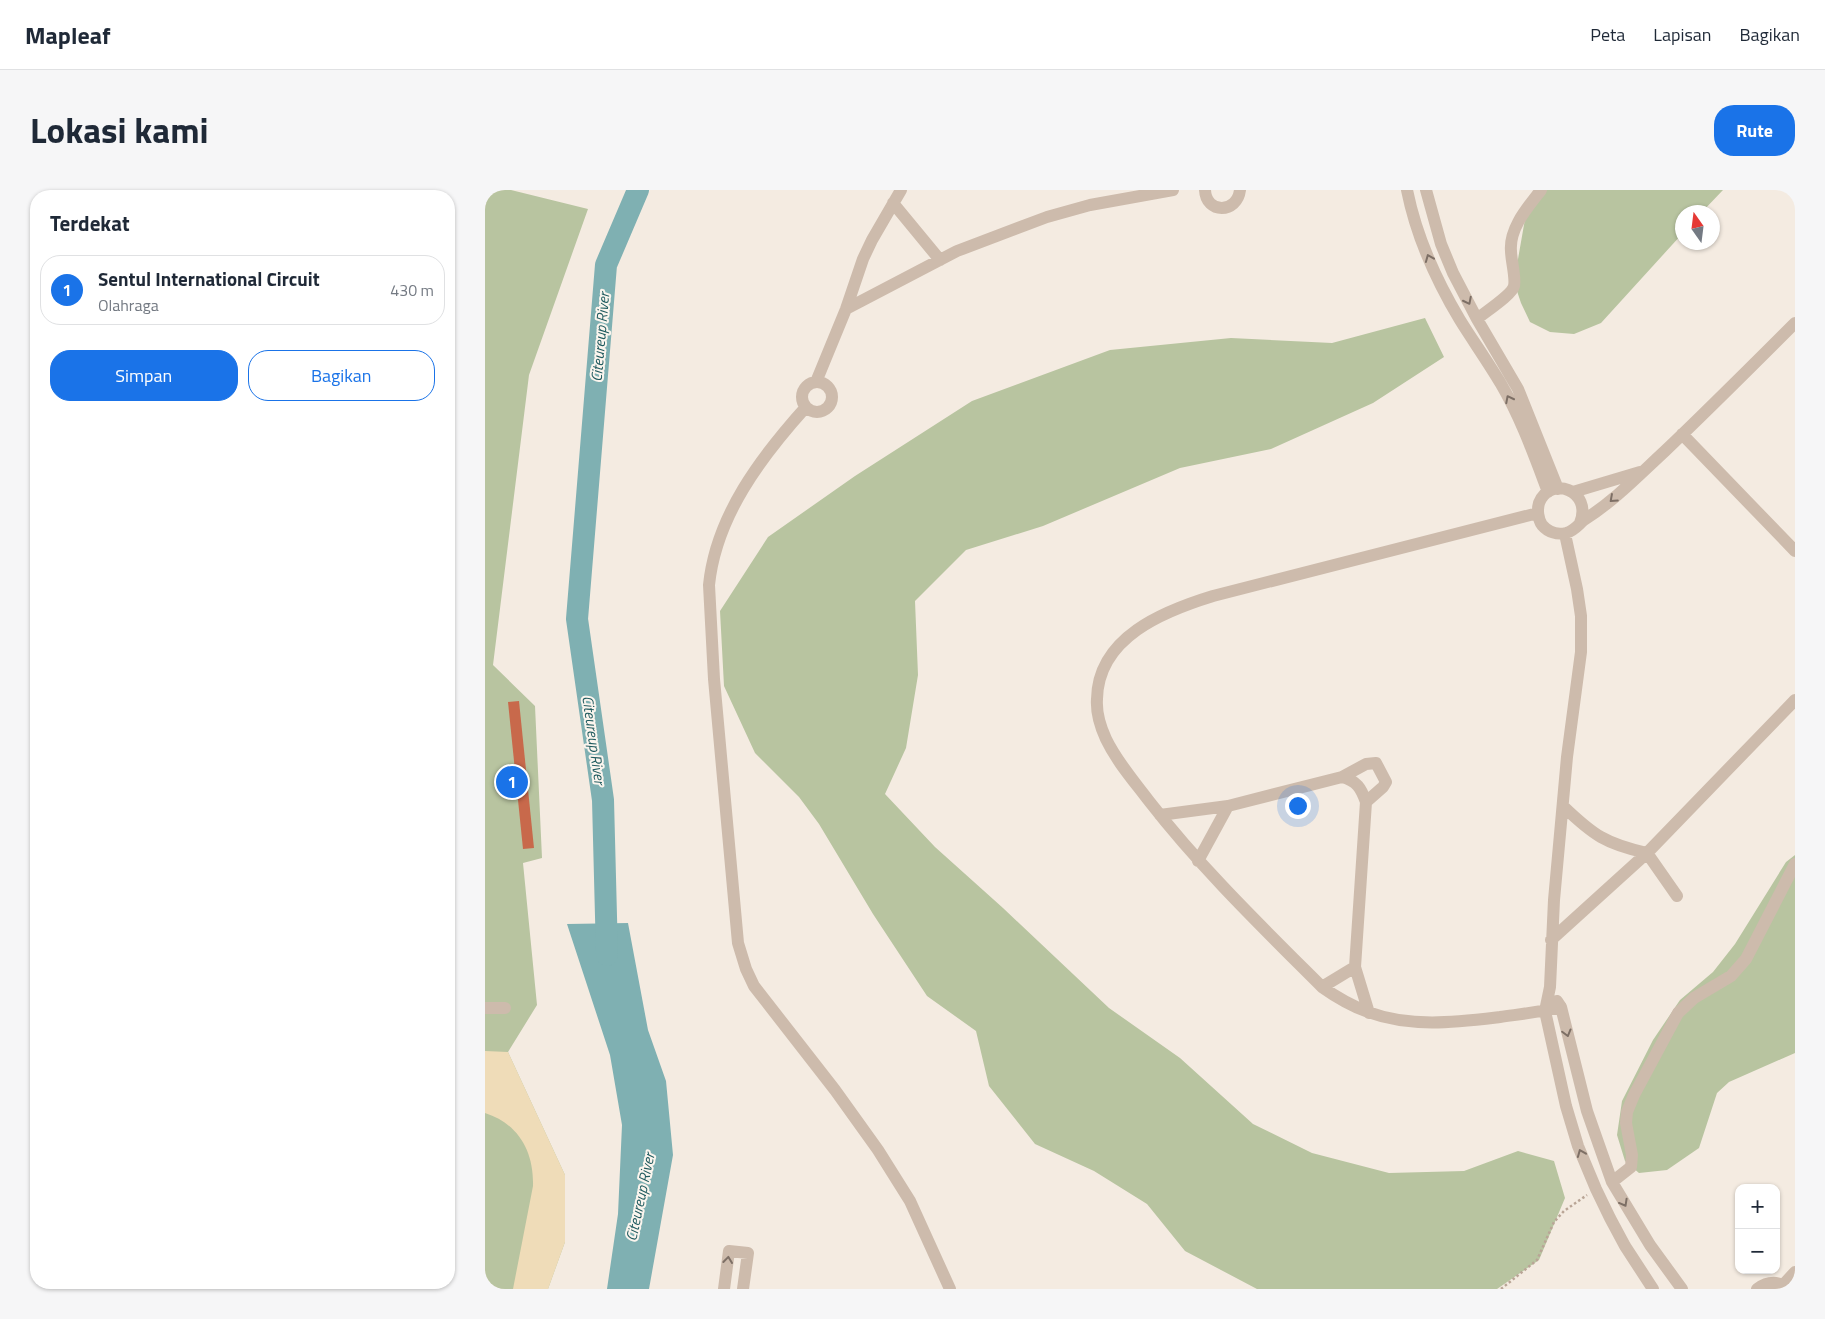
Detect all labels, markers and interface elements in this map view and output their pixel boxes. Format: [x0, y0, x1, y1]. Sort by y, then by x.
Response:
text: Mapleaf [25, 17, 110, 53]
text: Peta [1590, 21, 1625, 48]
text: Lapisan [1653, 21, 1711, 48]
text: Bagikan [1739, 21, 1800, 48]
text: Lokasi kami [30, 103, 209, 157]
button: Rute [1714, 105, 1795, 156]
north arrow [1675, 205, 1720, 250]
text: Terdekat [50, 207, 130, 239]
one-way arrow [1424, 254, 1434, 262]
text: Sentul International Circuit [98, 264, 320, 293]
text: 1 [63, 278, 71, 302]
text: 430 m [390, 278, 434, 302]
water label: Citeureup River [585, 289, 616, 383]
text: Olahraga [98, 293, 159, 317]
one-way arrow [1462, 296, 1472, 305]
button: Simpan [50, 350, 238, 401]
button: Bagikan [248, 350, 435, 401]
one-way arrow [1505, 395, 1515, 404]
one-way arrow [1609, 493, 1618, 502]
water label: Citeureup River [576, 694, 612, 788]
pin: 1 [496, 763, 528, 801]
your location [1285, 793, 1311, 819]
one-way arrow [1561, 1028, 1572, 1037]
water label: Citeureup River [619, 1149, 661, 1243]
one-way arrow [1577, 1150, 1587, 1158]
map controls [1735, 1184, 1780, 1274]
button: + [1735, 1184, 1780, 1229]
one-way arrow [1618, 1198, 1628, 1207]
button: − [1735, 1229, 1780, 1274]
one-way arrow [722, 1256, 733, 1264]

